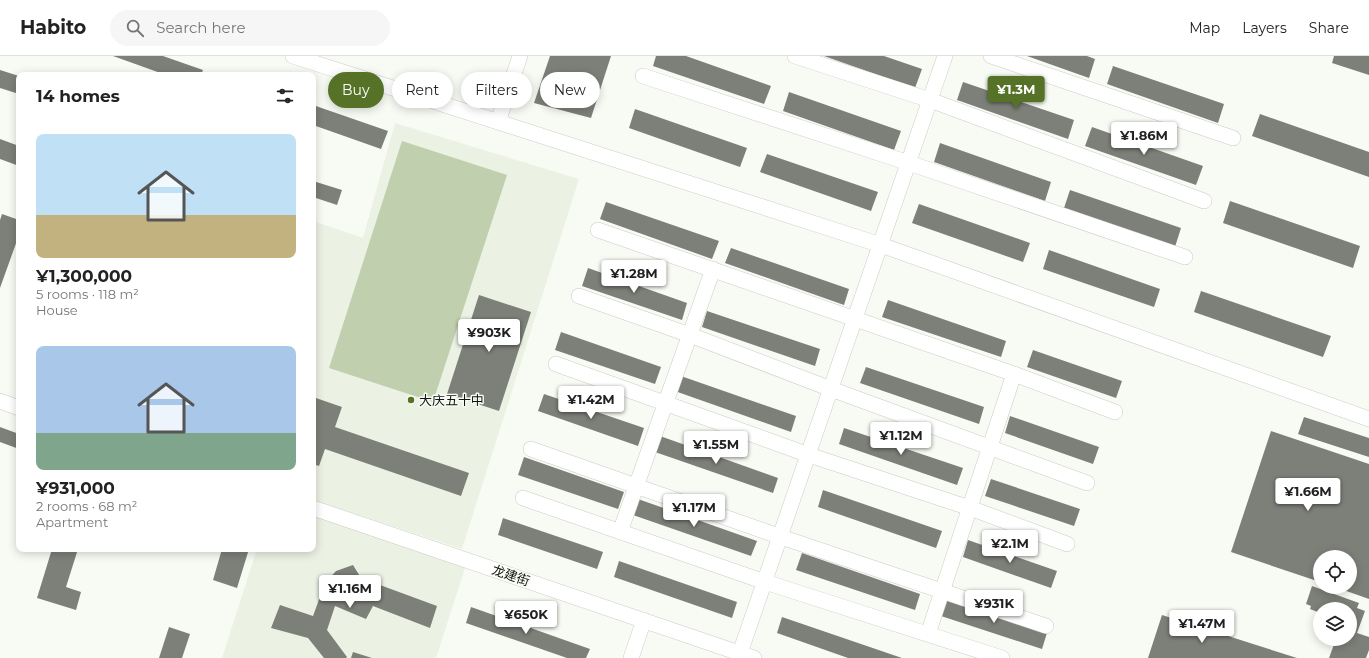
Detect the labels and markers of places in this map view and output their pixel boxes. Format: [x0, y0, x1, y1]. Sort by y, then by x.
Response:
pin: ¥1.3M [988, 76, 1044, 110]
pin: ¥1.86M [1111, 122, 1177, 156]
pin: ¥1.28M [601, 260, 667, 294]
pin: ¥903K [461, 319, 517, 353]
pin: ¥1.42M [558, 386, 624, 420]
place label: 大庆五十中 [419, 392, 484, 408]
marker: 大庆五十中 [406, 395, 416, 405]
pin: ¥1.12M [868, 422, 934, 456]
pin: ¥1.55M [683, 431, 749, 465]
pin: ¥1.66M [1275, 478, 1341, 512]
pin: ¥1.17M [661, 494, 727, 528]
pin: ¥2.1M [982, 530, 1038, 564]
pin: ¥1.16M [317, 575, 383, 609]
pin: ¥931K [966, 590, 1022, 624]
pin: ¥650K [498, 601, 554, 635]
pin: ¥1.47M [1169, 610, 1235, 644]

